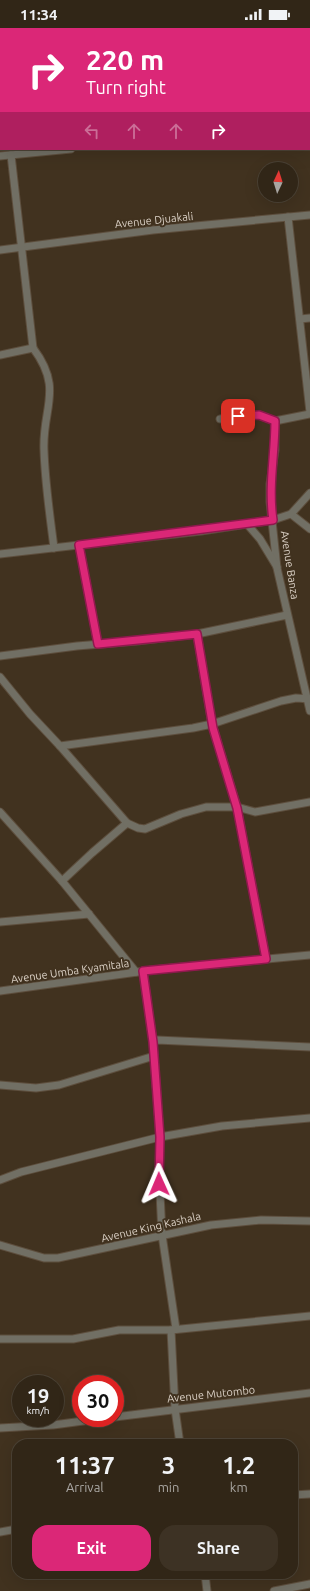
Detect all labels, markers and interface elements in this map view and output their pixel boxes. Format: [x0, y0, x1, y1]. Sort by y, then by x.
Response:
text: 11:34 [20, 6, 58, 23]
icon: right [20, 44, 72, 96]
text: 220 m [86, 44, 164, 75]
text: Turn right [86, 77, 166, 97]
icon: left [81, 120, 103, 142]
icon: ahead [123, 120, 145, 142]
icon: ahead [165, 120, 187, 142]
icon: right [207, 120, 229, 142]
north arrow [258, 162, 298, 202]
map controls [258, 162, 298, 202]
street label: Avenue Djuakali [114, 210, 194, 230]
pin [221, 399, 255, 433]
icon: arrive [227, 405, 249, 427]
street label: Avenue Banza [279, 530, 301, 600]
street label: Avenue Umba Kyamitala [10, 957, 130, 985]
position arrow [138, 1163, 180, 1205]
street label: Avenue King Kashala [100, 1210, 202, 1244]
speed limit sign: 30 [72, 1375, 124, 1427]
street label: Avenue Mutombo [166, 1383, 256, 1405]
text: 19 [27, 1384, 49, 1407]
text: km/h [26, 1405, 50, 1416]
text: 11:37 [55, 1452, 115, 1479]
text: 3 [162, 1452, 175, 1479]
text: 1.2 [222, 1452, 255, 1479]
text: Arrival [66, 1480, 104, 1494]
text: min [158, 1480, 179, 1494]
text: km [230, 1480, 248, 1494]
button: Exit [32, 1525, 151, 1571]
button: Share [159, 1525, 278, 1571]

